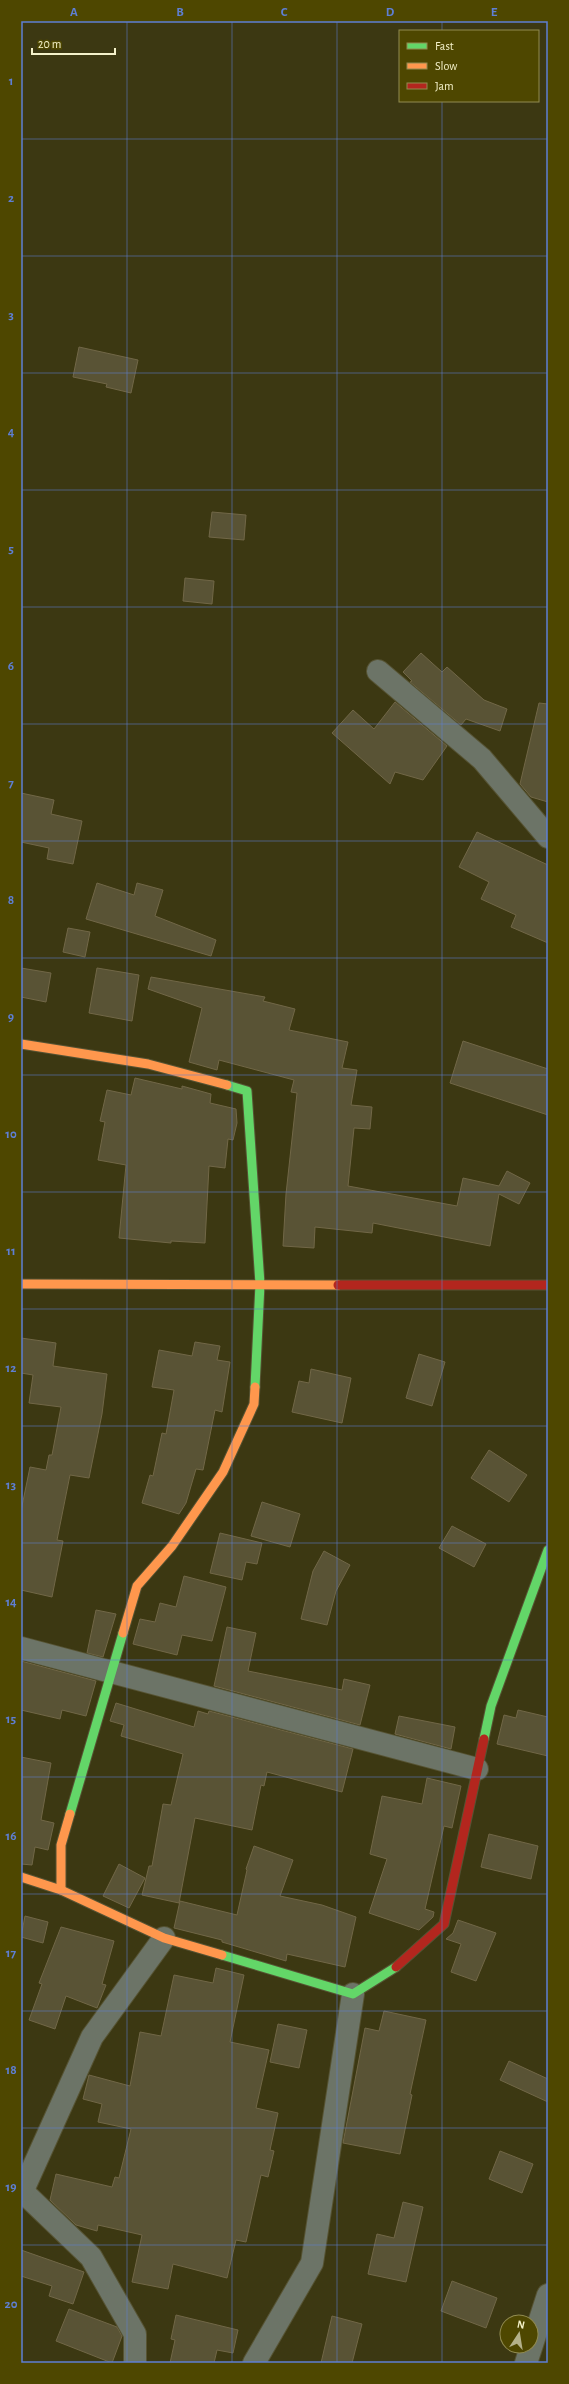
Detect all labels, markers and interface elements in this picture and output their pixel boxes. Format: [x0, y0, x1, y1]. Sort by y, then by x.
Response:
text: A [70, 6, 78, 19]
text: B [176, 6, 184, 19]
text: C [281, 6, 288, 19]
text: D [386, 6, 395, 19]
text: E [491, 6, 498, 19]
scale bar [32, 30, 115, 56]
legend [399, 30, 539, 102]
text: 20 m [38, 38, 61, 50]
text: Fast [435, 40, 454, 52]
text: Slow [435, 60, 457, 72]
text: 1 [9, 75, 13, 88]
text: Jam [435, 80, 454, 92]
text: 2 [8, 192, 14, 205]
text: 3 [8, 309, 14, 322]
text: 4 [8, 426, 15, 439]
text: 5 [8, 543, 14, 556]
text: 6 [8, 660, 14, 673]
text: 7 [8, 777, 14, 790]
text: 8 [8, 894, 14, 907]
text: 9 [8, 1011, 14, 1024]
text: 10 [5, 1128, 17, 1141]
text: 11 [6, 1245, 16, 1258]
text: 12 [6, 1362, 16, 1375]
text: 13 [6, 1479, 17, 1492]
text: 14 [5, 1596, 17, 1609]
text: 15 [6, 1713, 17, 1726]
text: 16 [6, 1830, 16, 1843]
text: 17 [6, 1947, 17, 1960]
text: 18 [5, 2064, 17, 2077]
text: 19 [6, 2181, 16, 2194]
text: 20 [5, 2298, 18, 2311]
north arrow [499, 2314, 539, 2354]
text: N [516, 2319, 526, 2331]

